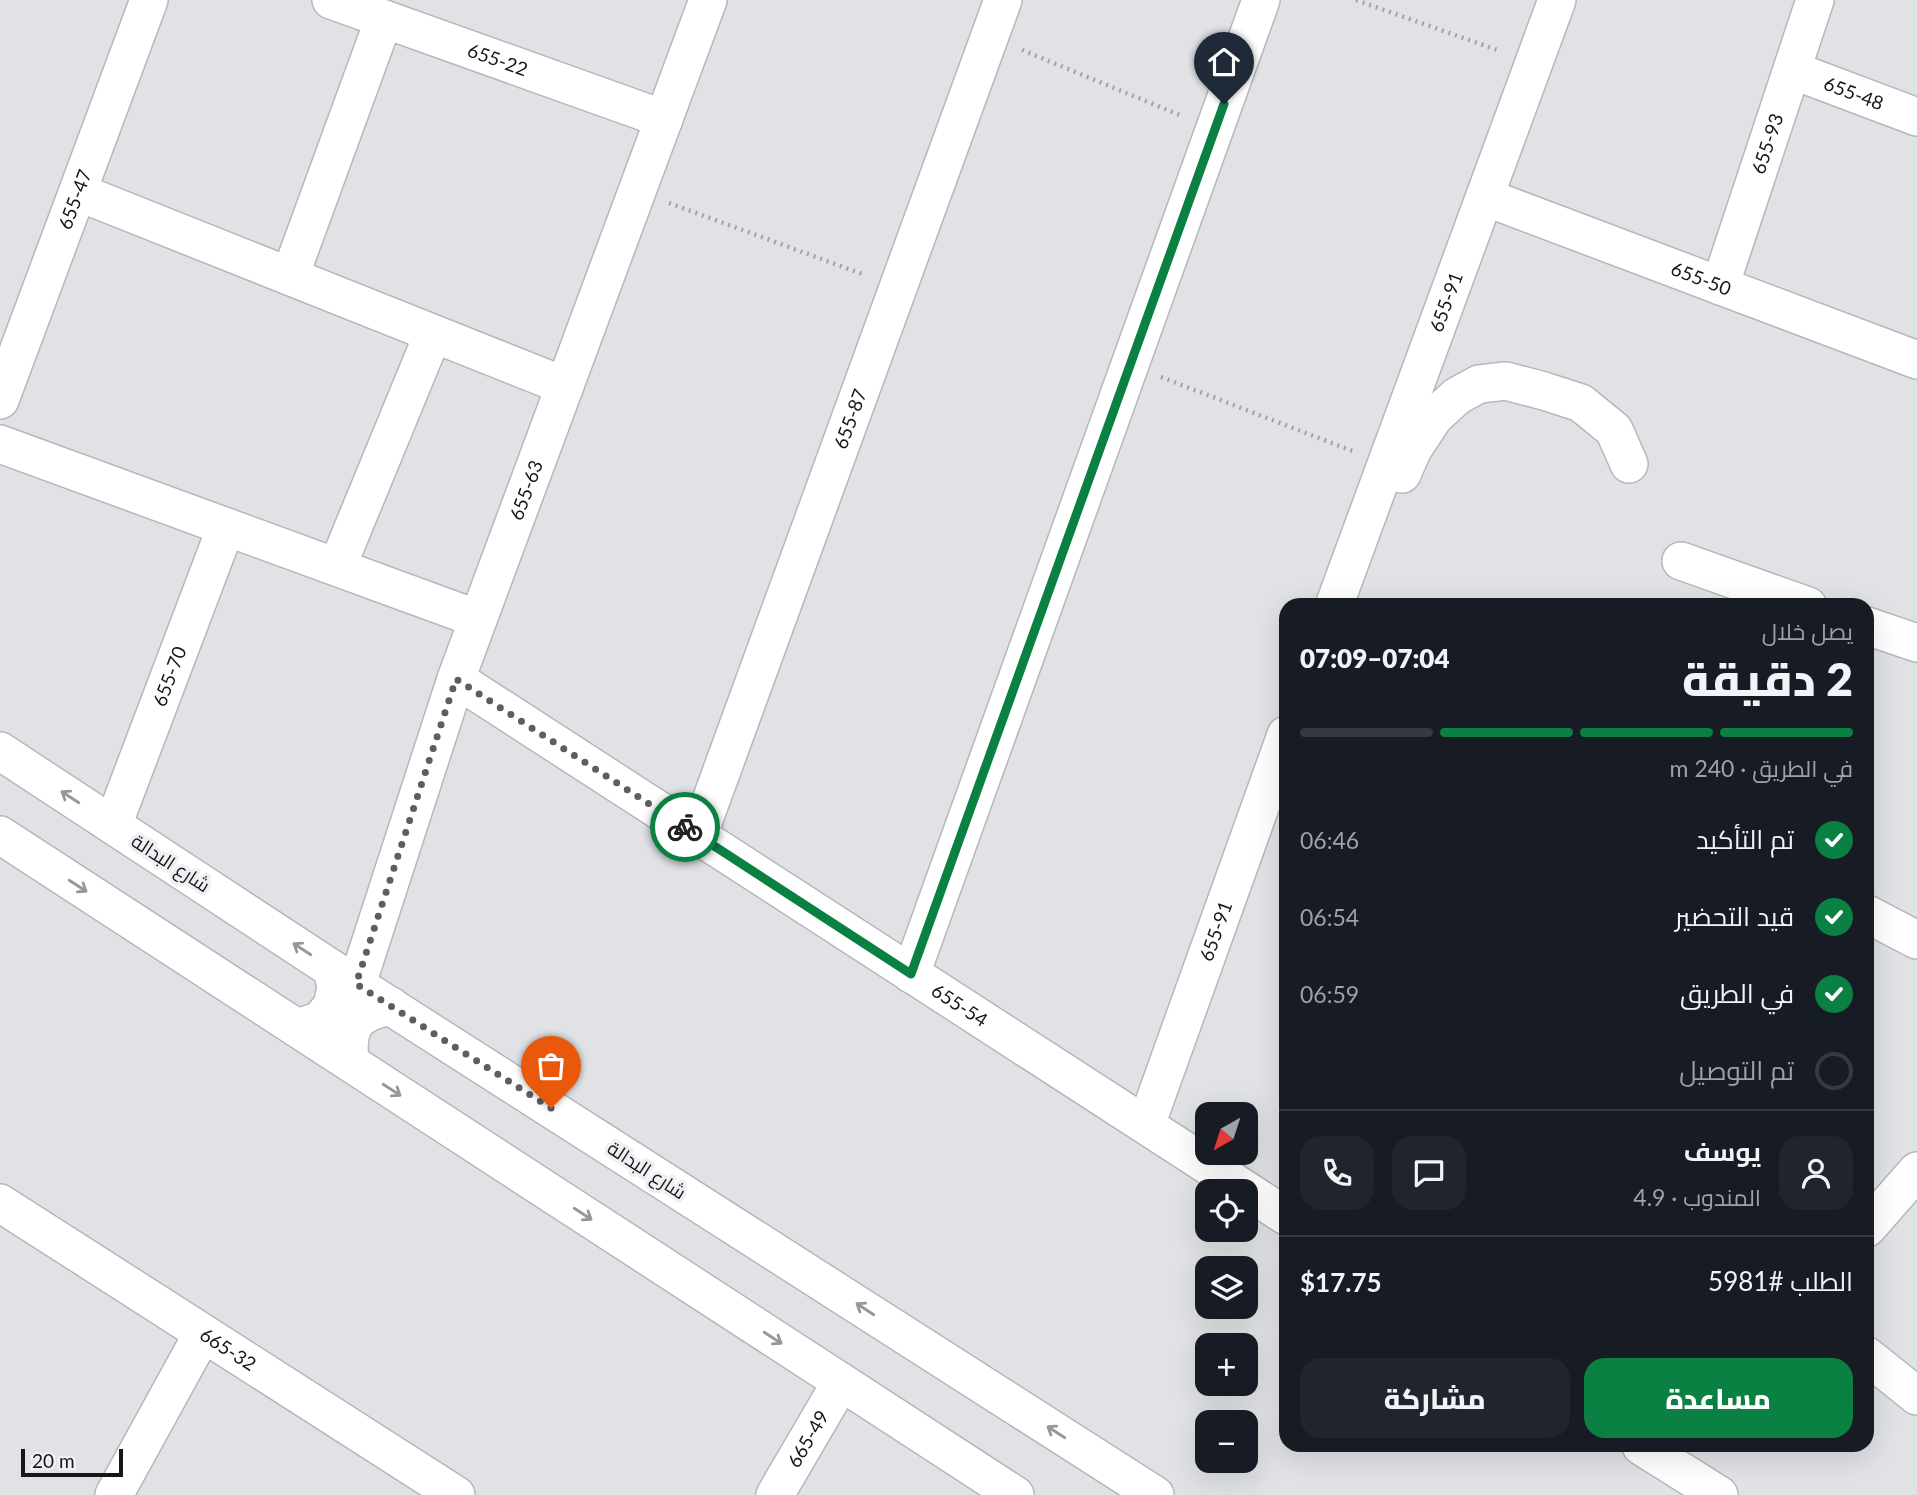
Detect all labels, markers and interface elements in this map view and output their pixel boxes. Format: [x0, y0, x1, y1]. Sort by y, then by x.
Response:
pin [1194, 32, 1254, 104]
street label: 655-22 [465, 38, 531, 80]
icon: home [1205, 43, 1243, 81]
street label: 655-48 [1821, 71, 1887, 114]
street label: 655-93 [1746, 110, 1788, 177]
street label: 655-47 [53, 166, 96, 232]
street label: 655-50 [1668, 256, 1734, 300]
street label: 655-91 [1424, 269, 1467, 335]
street label: 655-87 [828, 386, 871, 452]
street label: 655-63 [504, 457, 547, 523]
text: يصل خلال [1762, 617, 1853, 645]
text: 07:04–07:09 [1300, 642, 1450, 674]
street label: 655-70 [147, 643, 191, 709]
text: 2 دقيقة [1682, 651, 1853, 706]
text: في الطريق · 240 m [1670, 754, 1853, 782]
one-way arrow [61, 790, 81, 804]
courier [650, 792, 720, 862]
icon: bike [666, 808, 704, 846]
icon: check [1815, 821, 1853, 859]
text: تم التأكيد [1696, 823, 1794, 855]
text: 06:46 [1300, 826, 1359, 854]
street label: شارع البدالة [126, 829, 215, 899]
one-way arrow [68, 879, 87, 893]
street label: 655-91 [1194, 898, 1236, 964]
icon: check [1815, 898, 1853, 936]
text: قيد التحضير [1675, 900, 1794, 932]
text: 06:54 [1300, 903, 1359, 931]
one-way arrow [292, 941, 312, 955]
icon: check [1815, 975, 1853, 1013]
text: في الطريق [1680, 977, 1794, 1009]
street label: 655-54 [928, 978, 992, 1031]
text: 06:59 [1300, 980, 1359, 1008]
pin [521, 1036, 581, 1108]
icon: bag [532, 1047, 570, 1085]
text: تم التوصيل [1679, 1054, 1794, 1086]
one-way arrow [382, 1082, 401, 1097]
north arrow [1195, 1102, 1258, 1166]
map controls [1195, 1102, 1258, 1473]
text: يوسف [1684, 1135, 1761, 1167]
street label: شارع البدالة [602, 1136, 691, 1206]
button: phone [1300, 1136, 1374, 1210]
button: chat [1392, 1136, 1466, 1210]
button: person [1779, 1136, 1853, 1210]
button: locate [1195, 1179, 1258, 1242]
text: المندوب · 4.9 [1633, 1183, 1761, 1211]
one-way arrow [572, 1207, 592, 1221]
button: layers [1195, 1256, 1258, 1319]
text: الطلب #5981 [1708, 1265, 1853, 1297]
text: $17.75 [1300, 1266, 1382, 1298]
one-way arrow [855, 1302, 875, 1316]
street label: 665-32 [196, 1322, 261, 1375]
one-way arrow [763, 1331, 783, 1345]
button: + [1195, 1333, 1258, 1396]
button: مشاركة [1300, 1358, 1570, 1438]
button: مساعدة [1584, 1358, 1853, 1438]
street label: 665-49 [782, 1406, 833, 1471]
button: − [1195, 1410, 1258, 1473]
one-way arrow [1047, 1424, 1067, 1438]
scale bar [21, 1446, 122, 1478]
text: 20 m [32, 1449, 75, 1472]

